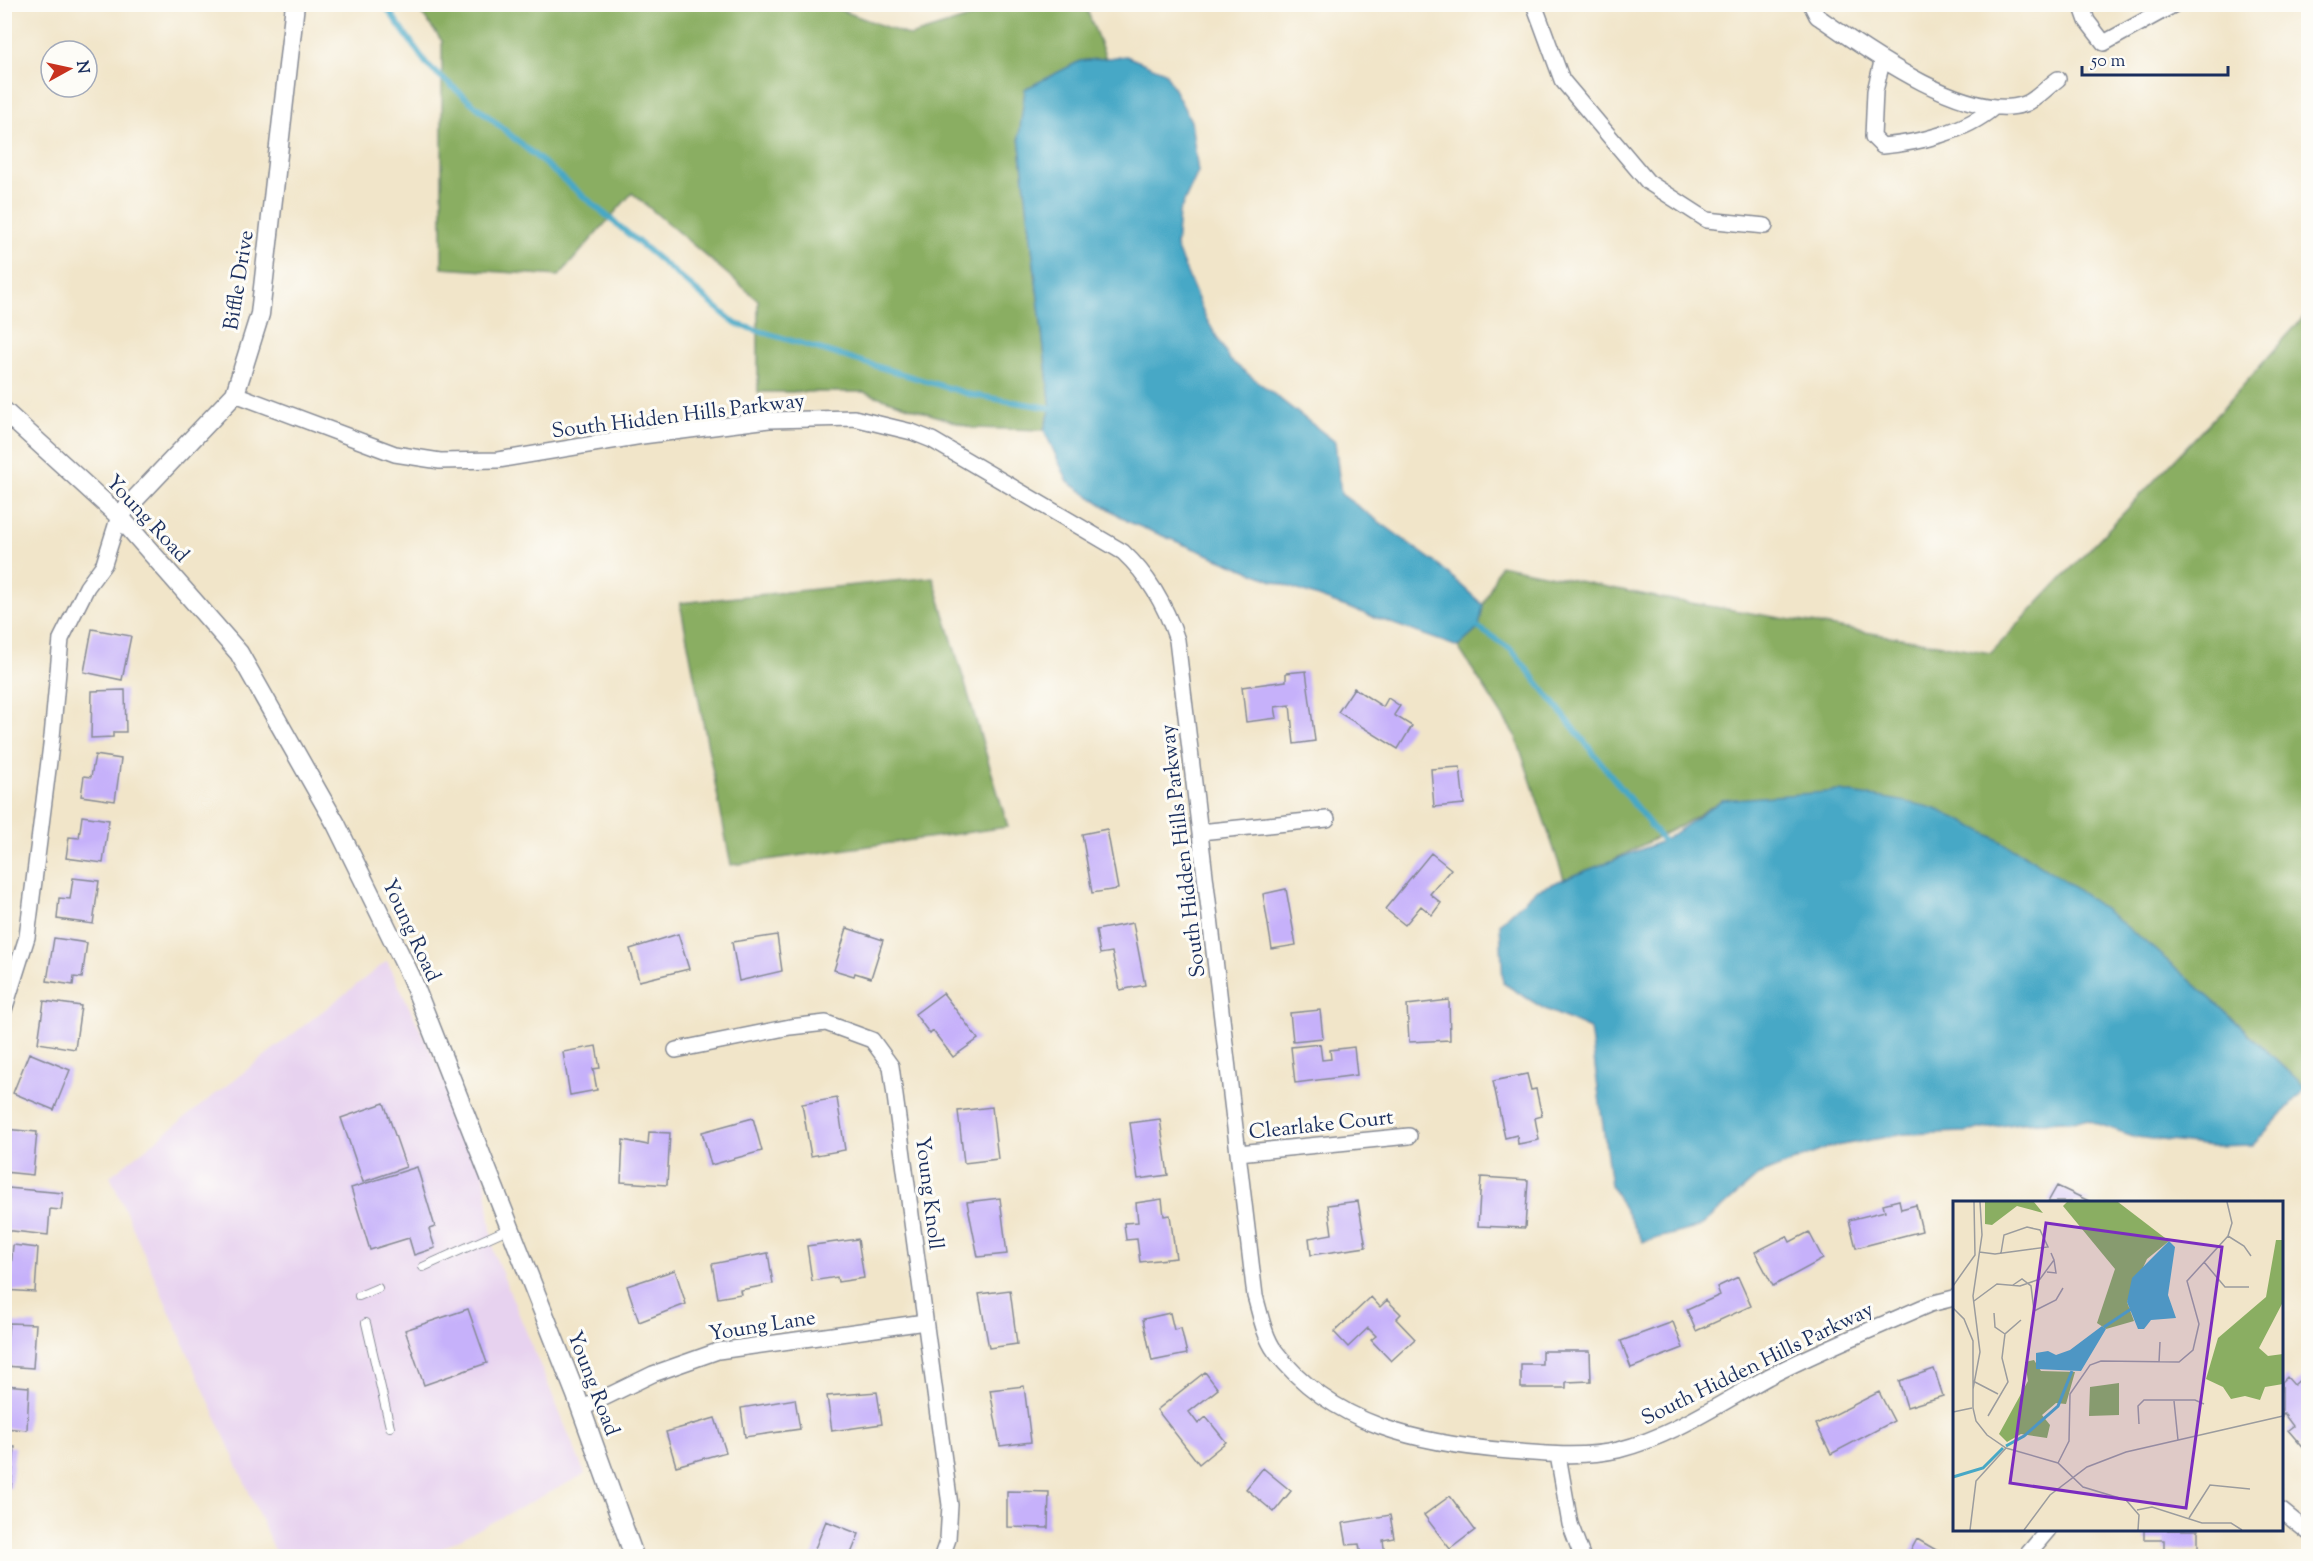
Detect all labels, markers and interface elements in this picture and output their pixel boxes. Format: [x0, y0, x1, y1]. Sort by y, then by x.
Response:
north arrow [39, 39, 99, 99]
scale bar [2082, 39, 2228, 77]
text: 50 m [2090, 49, 2126, 75]
text: N [69, 59, 94, 75]
street label: Biffle Drive [217, 228, 263, 332]
street label: South Hidden Hills Parkway [550, 387, 807, 447]
street label: Young Road [98, 469, 195, 570]
street label: South Hidden Hills Parkway [1154, 722, 1214, 979]
street label: Young Road [373, 874, 447, 987]
street label: Clearlake Court [1247, 1103, 1395, 1149]
street label: Young Knoll [906, 1135, 950, 1252]
inset map [1953, 1201, 2283, 1531]
street label: South Hidden Hills Parkway [1637, 1295, 1879, 1434]
street label: Young Lane [707, 1304, 818, 1350]
street label: Young Road [558, 1327, 626, 1441]

